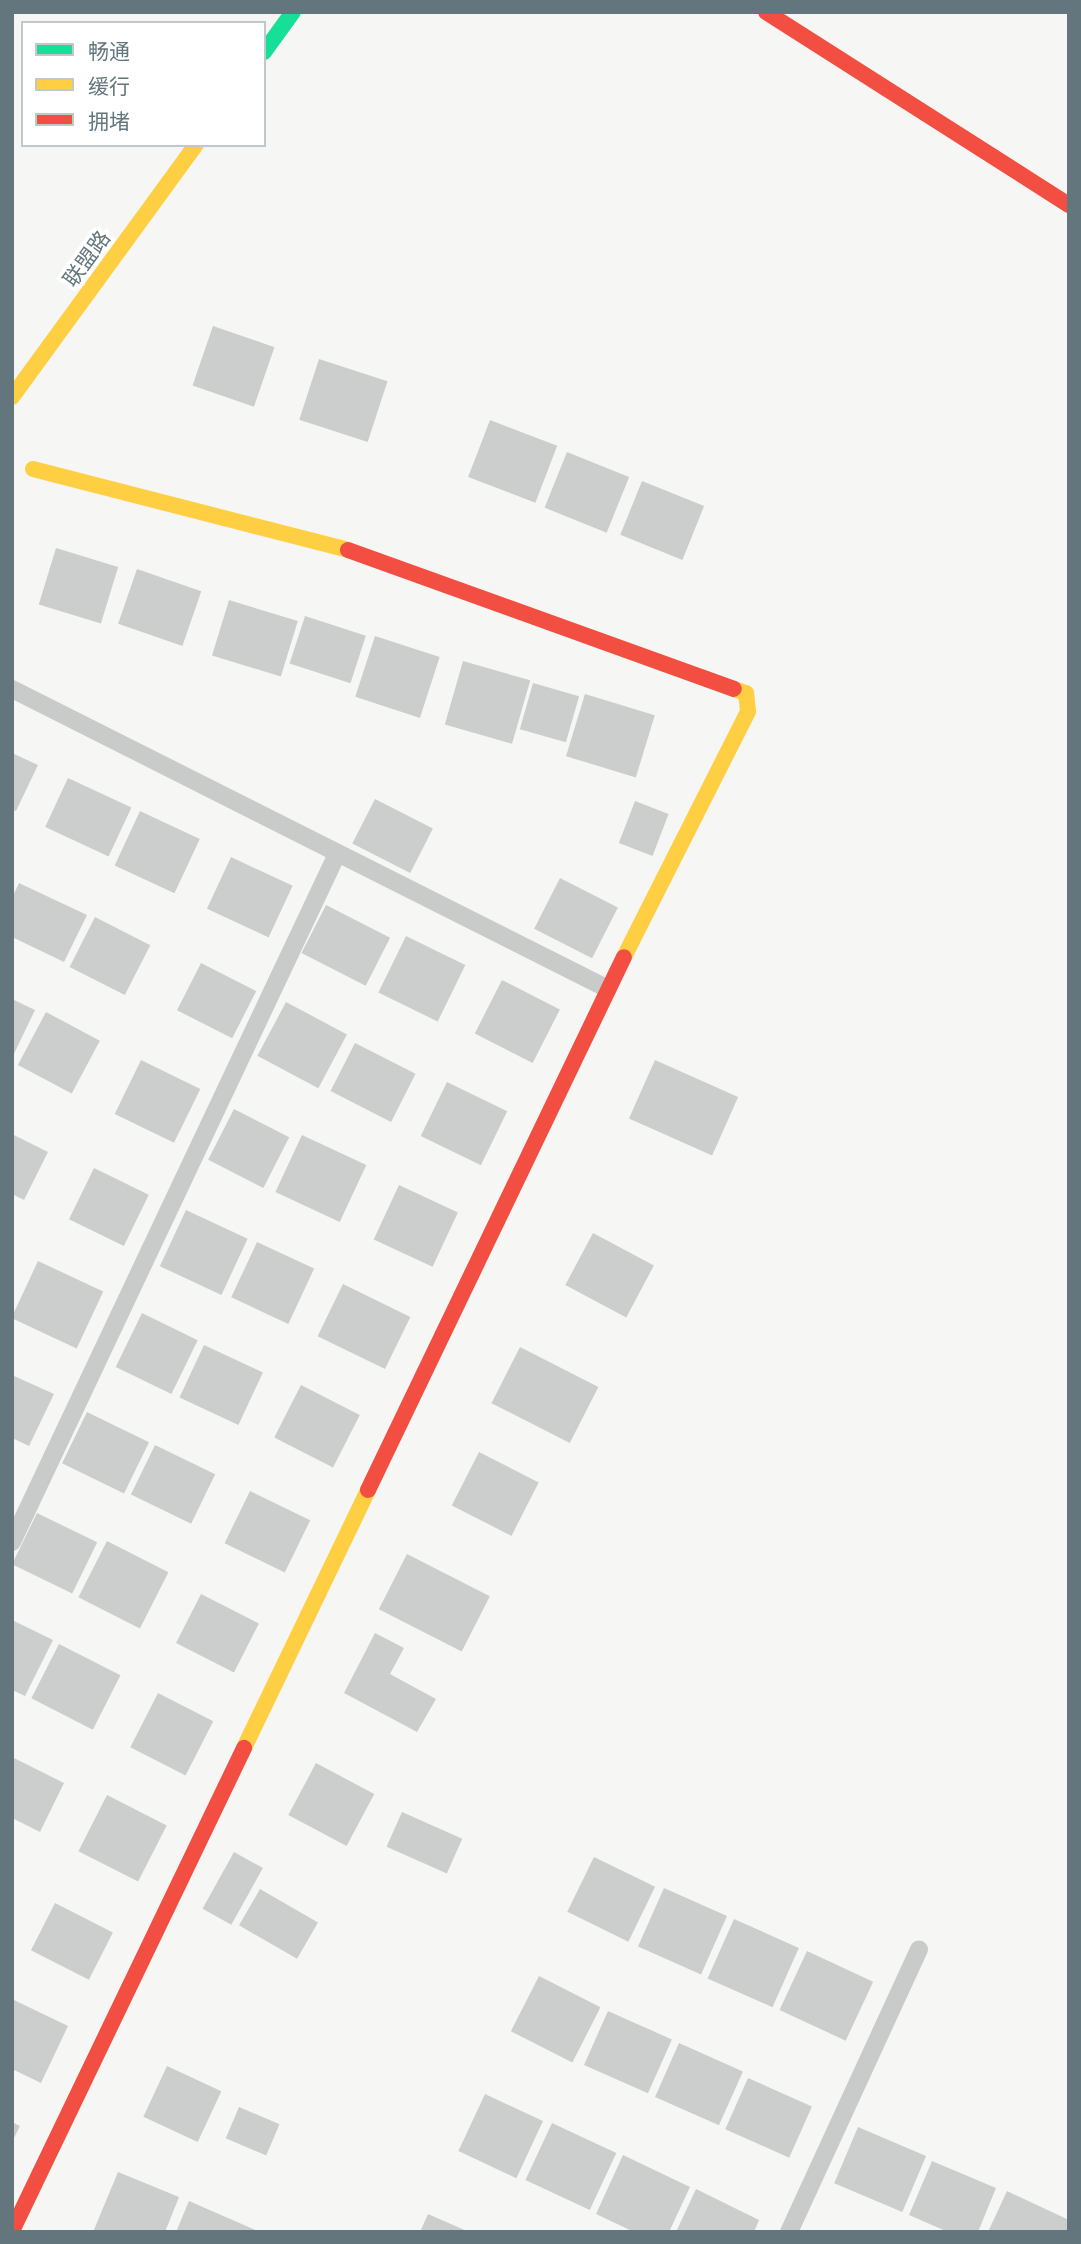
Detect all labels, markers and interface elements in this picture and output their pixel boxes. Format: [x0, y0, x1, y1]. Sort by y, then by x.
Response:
legend [21, 21, 266, 147]
text: 畅通 [88, 40, 130, 63]
text: 缓行 [88, 75, 130, 98]
text: 拥堵 [88, 110, 130, 133]
street label: 联盟路 [58, 226, 116, 292]

